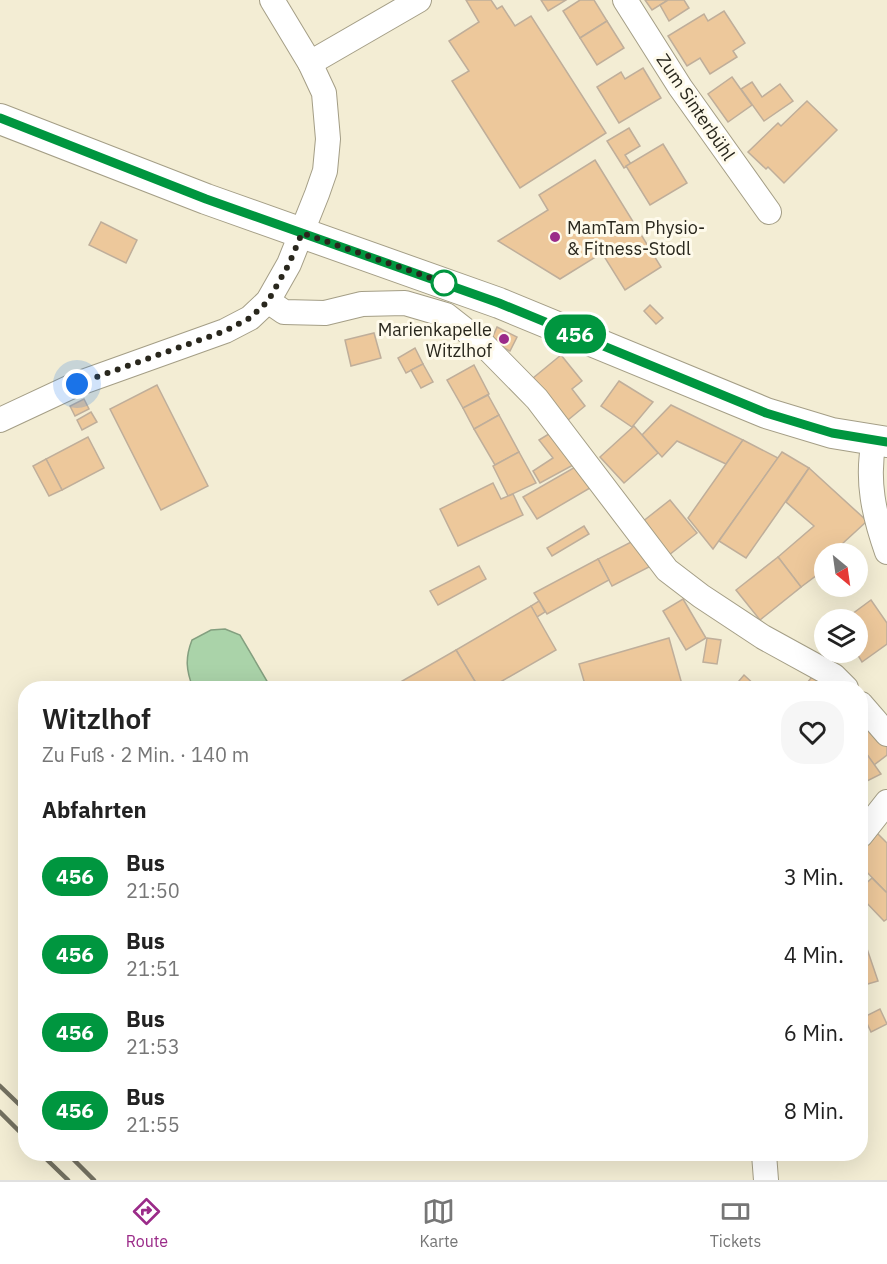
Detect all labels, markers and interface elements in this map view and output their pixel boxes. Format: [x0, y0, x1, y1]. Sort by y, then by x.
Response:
street label: Zum Sinterbühl [652, 49, 740, 165]
place label: MamTam Physio- & Fitness-Stodl [567, 216, 705, 260]
marker: MamTam Physio- & Fitness-Stodl [548, 230, 562, 244]
unlabelled marker [431, 270, 457, 296]
line badge: 456 [540, 314, 610, 354]
place label: Marienkapelle Witzlhof [378, 318, 492, 362]
text: 456 [556, 320, 594, 348]
marker: Marienkapelle Witzlhof [497, 332, 511, 346]
your location [62, 369, 92, 399]
north arrow [814, 543, 868, 597]
map controls [814, 543, 868, 663]
button: layers [814, 609, 868, 663]
text: Witzlhof [42, 700, 151, 737]
button: heart [781, 701, 844, 764]
text: Zu Fuß · 2 Min. · 140 m [42, 741, 249, 768]
text: Abfahrten [42, 795, 147, 824]
text: Bus [126, 848, 165, 877]
text: 456 [56, 862, 94, 890]
text: 3 Min. [784, 862, 844, 891]
text: 21:50 [126, 877, 180, 904]
text: Bus [126, 926, 165, 955]
text: 456 [56, 940, 94, 968]
text: 4 Min. [784, 940, 844, 969]
text: 21:51 [126, 955, 180, 982]
text: Bus [126, 1004, 165, 1033]
text: 456 [56, 1018, 94, 1046]
text: 6 Min. [784, 1018, 844, 1047]
text: 21:53 [126, 1033, 180, 1060]
text: Bus [126, 1082, 165, 1111]
text: 456 [56, 1096, 94, 1124]
text: 8 Min. [784, 1096, 844, 1125]
text: 21:55 [126, 1111, 180, 1138]
tab: Route [126, 1195, 168, 1251]
tab: Karte [420, 1195, 458, 1251]
tab: Tickets [710, 1195, 761, 1251]

